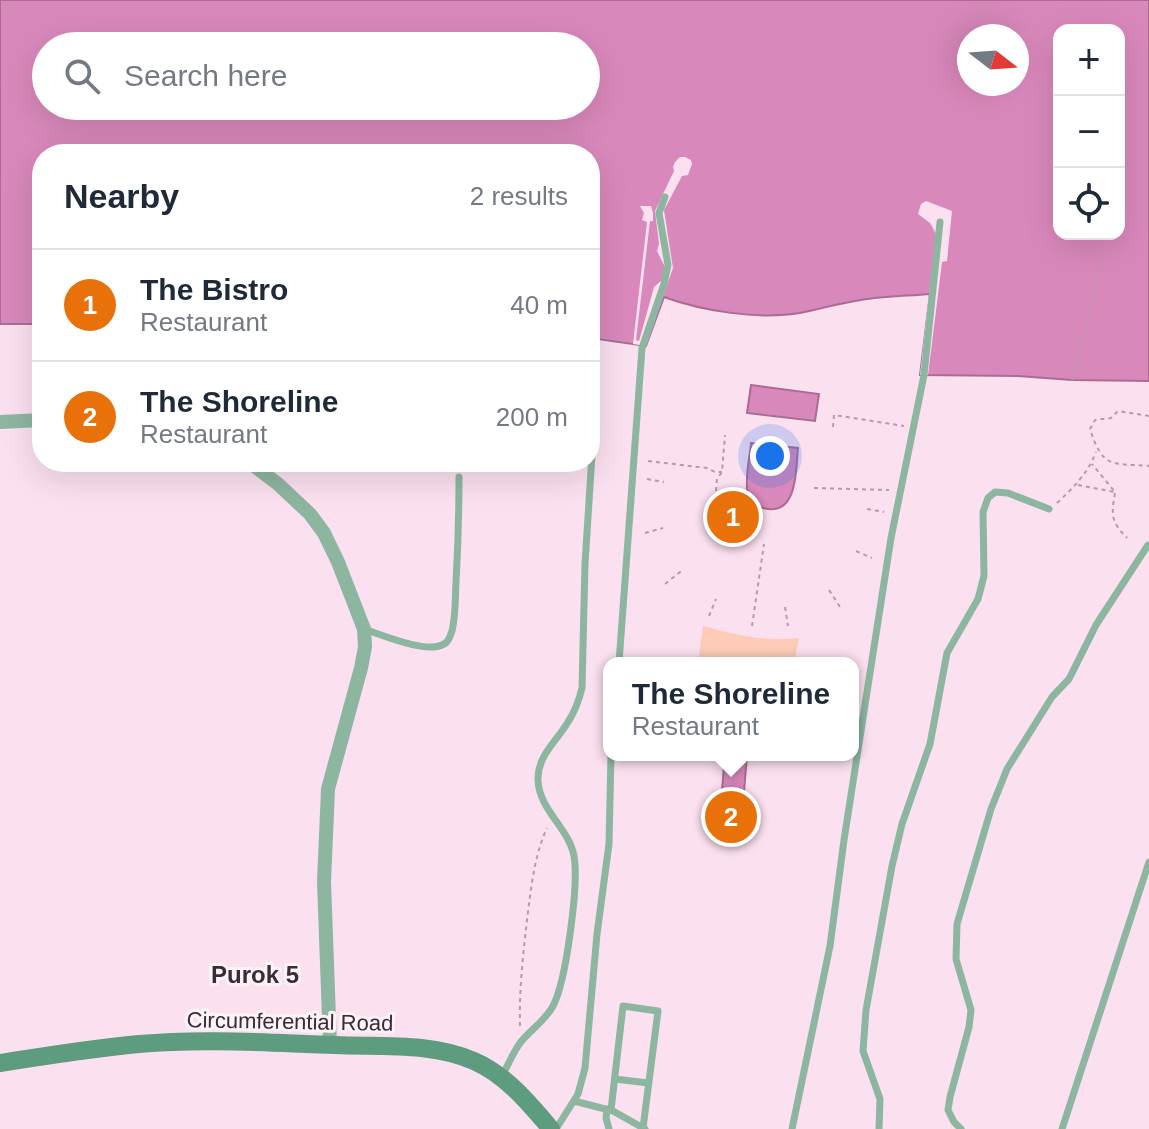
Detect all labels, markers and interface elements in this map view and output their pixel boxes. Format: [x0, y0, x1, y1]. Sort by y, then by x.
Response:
north arrow [957, 24, 1029, 96]
map controls [1053, 24, 1125, 240]
button: + [1053, 24, 1125, 96]
search box [32, 32, 600, 120]
icon: search [60, 54, 104, 98]
text: Search here [124, 59, 287, 92]
button: − [1053, 96, 1125, 168]
button: locate [1053, 168, 1125, 240]
text: Nearby [64, 177, 179, 215]
text: 2 results [470, 181, 568, 211]
text: The Bistro [140, 273, 288, 306]
text: 1 [83, 290, 97, 320]
text: 40 m [510, 290, 568, 320]
text: Restaurant [140, 307, 267, 337]
text: The Shoreline [140, 385, 338, 418]
text: 2 [83, 402, 97, 432]
text: 200 m [496, 402, 568, 432]
text: Restaurant [140, 419, 267, 449]
your location [750, 436, 790, 476]
pin: 1 [707, 487, 759, 547]
popup [603, 657, 859, 761]
text: The Shoreline [632, 677, 830, 710]
text: Restaurant [632, 711, 759, 741]
pin: 2 [705, 787, 757, 847]
district label: Purok 5 [211, 961, 299, 988]
street label: Circumferential Road [186, 1007, 394, 1036]

